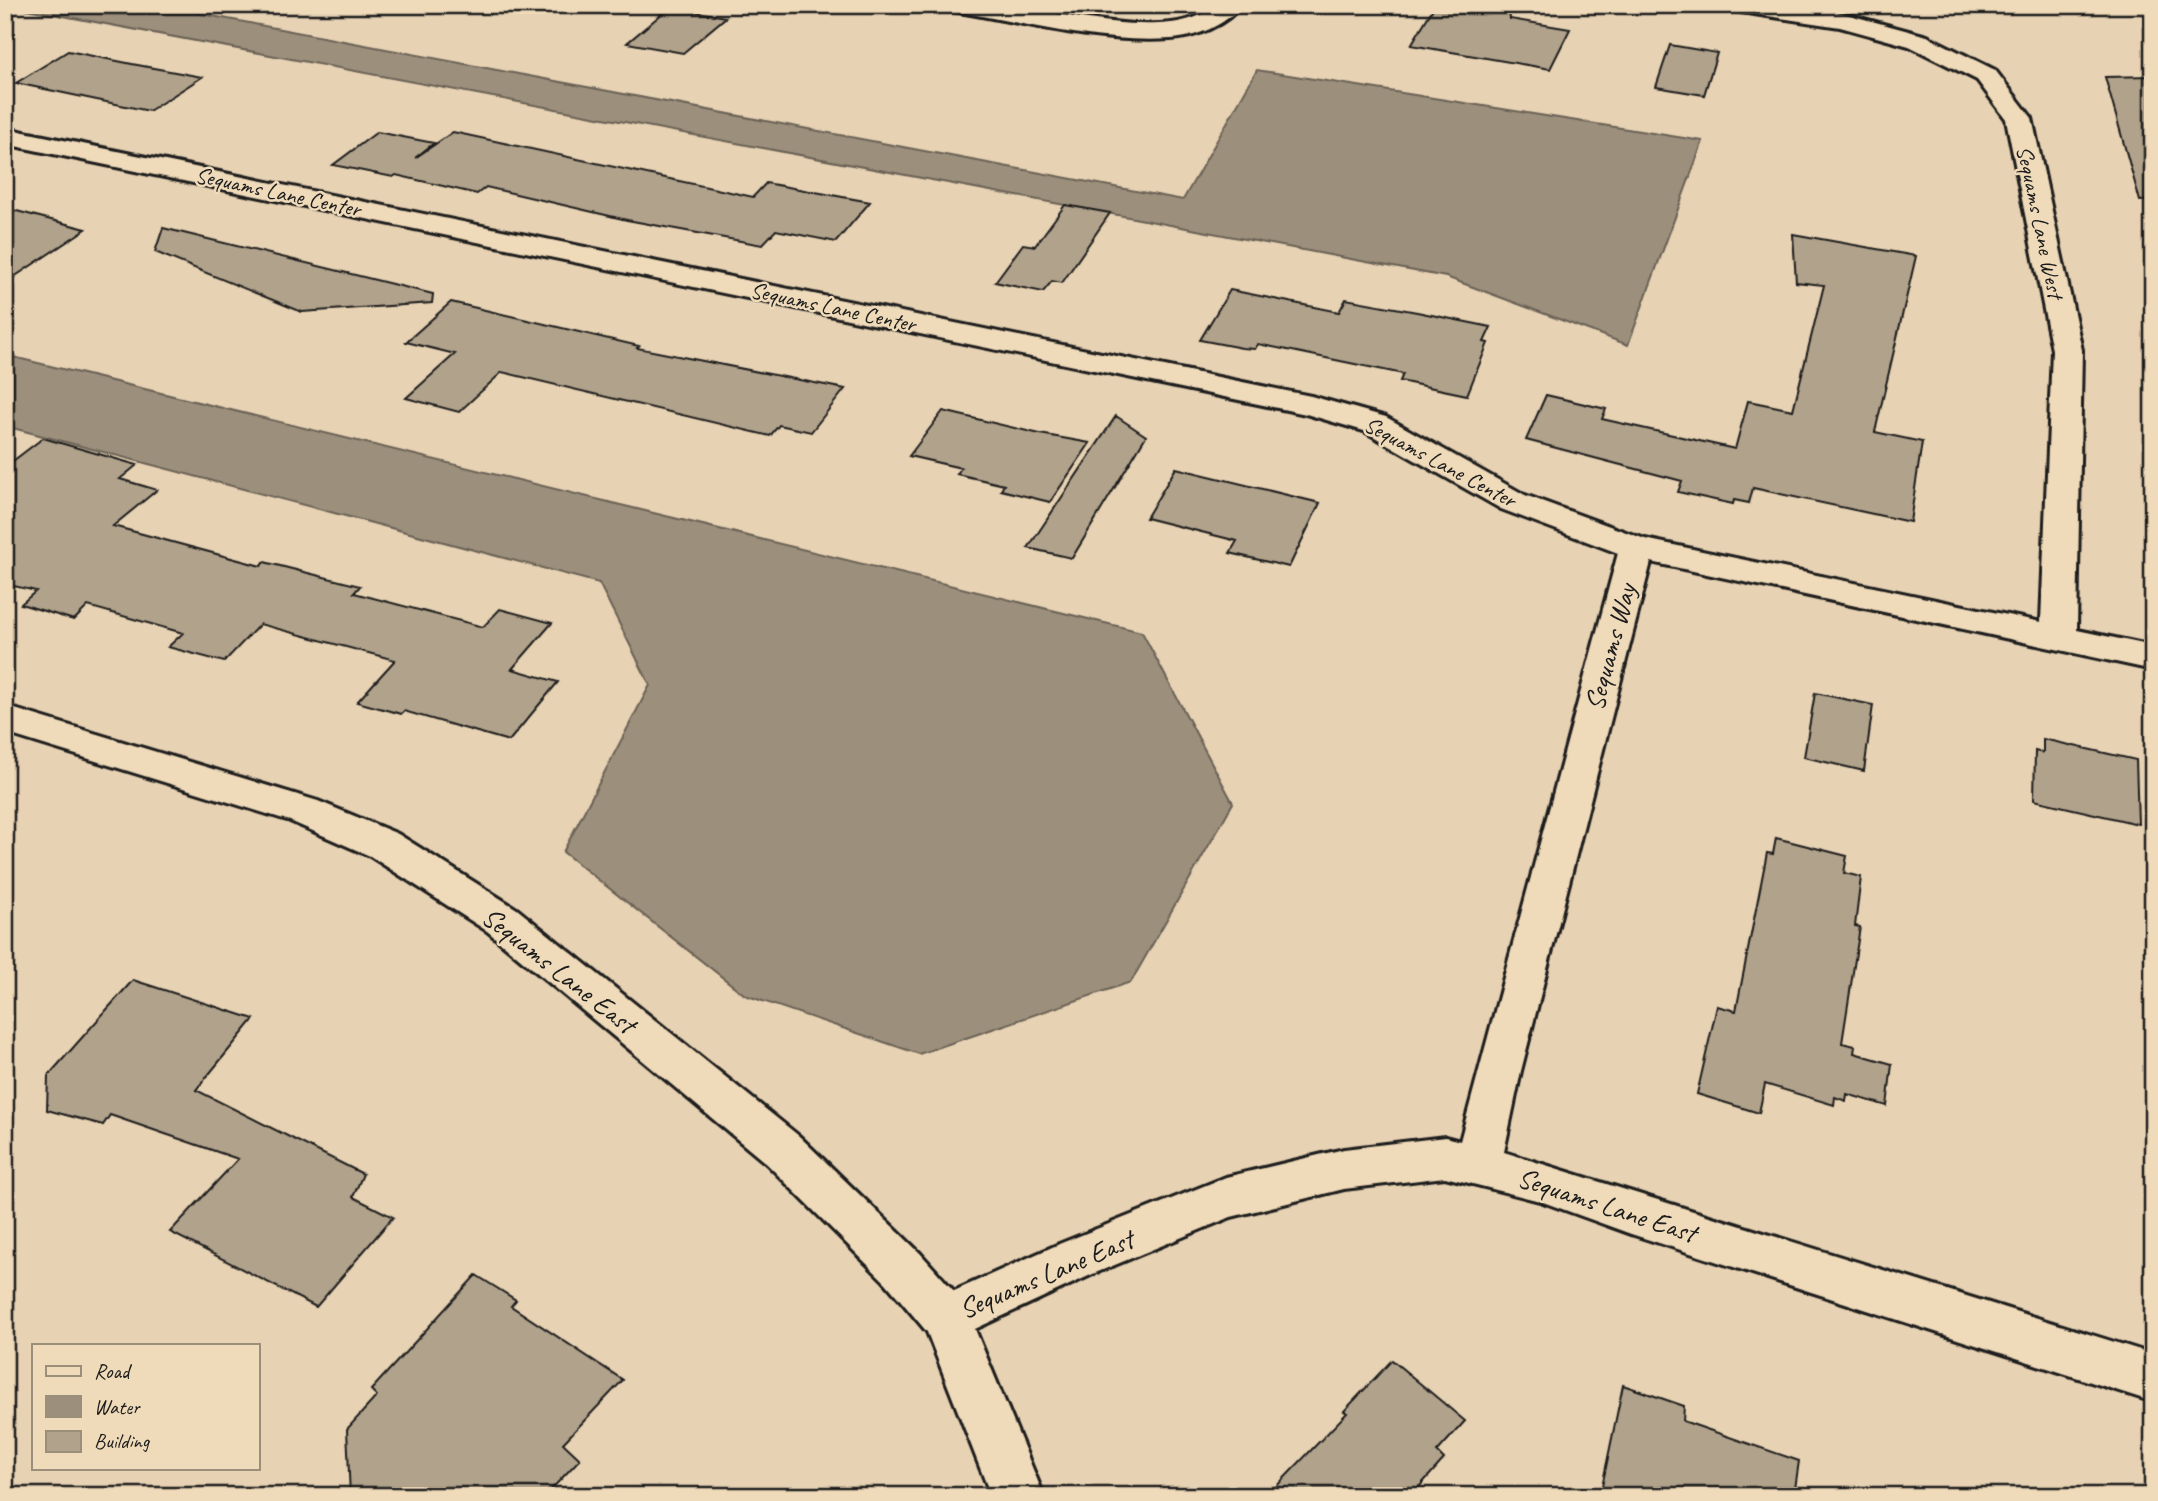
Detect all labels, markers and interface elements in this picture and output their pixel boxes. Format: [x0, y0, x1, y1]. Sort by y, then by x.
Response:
street label: Sequams Lane West [2010, 143, 2071, 304]
street label: Sequams Lane Center [193, 160, 366, 224]
street label: Sequams Lane Center [748, 275, 921, 339]
street label: Sequams Lane Center [1359, 410, 1523, 515]
street label: Sequams Way [1576, 578, 1644, 714]
street label: Sequams Lane East [475, 899, 646, 1043]
street label: Sequams Lane East [1513, 1160, 1704, 1251]
street label: Sequams Lane East [954, 1220, 1142, 1326]
legend [32, 1344, 259, 1470]
text: Road [94, 1358, 133, 1384]
text: Water [94, 1394, 141, 1420]
text: Building [94, 1428, 151, 1454]

